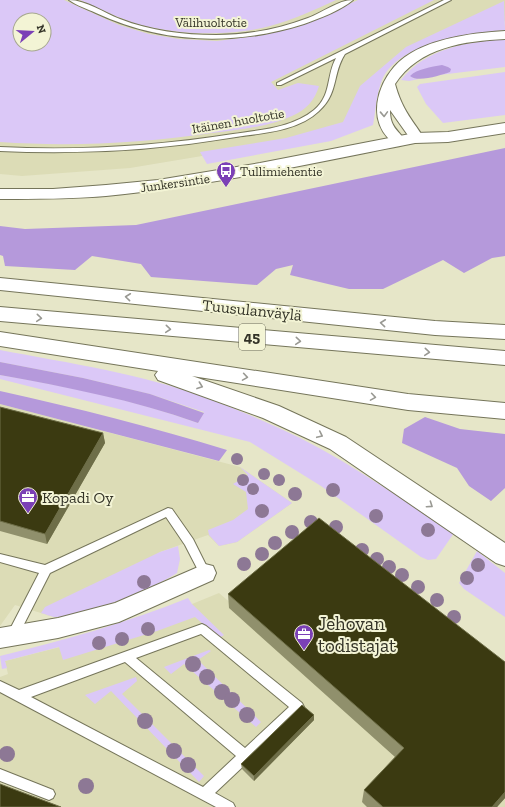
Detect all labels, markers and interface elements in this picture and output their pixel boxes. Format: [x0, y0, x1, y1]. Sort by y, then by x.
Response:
north arrow [12, 12, 52, 52]
street label: Välihuoltotie [174, 15, 247, 30]
text: N [34, 23, 49, 36]
street label: Itäinen huoltotie [191, 105, 285, 137]
one-way arrow [379, 111, 388, 117]
bus stop icon: Tullimiehentie [215, 160, 237, 188]
place label: Tullimiehentie [240, 164, 322, 179]
street label: Junkersintie [139, 171, 211, 195]
one-way arrow [125, 293, 131, 302]
street label: Tuusulanväylä [201, 295, 303, 325]
one-way arrow [36, 313, 42, 322]
one-way arrow [380, 318, 386, 327]
road number: 45 [239, 324, 265, 350]
one-way arrow [165, 325, 171, 334]
one-way arrow [295, 336, 301, 345]
one-way arrow [424, 348, 430, 357]
one-way arrow [242, 372, 248, 381]
one-way arrow [196, 382, 203, 390]
one-way arrow [370, 392, 377, 401]
one-way arrow [316, 430, 323, 438]
office icon: Kopadi Oy [17, 486, 39, 514]
place label: Kopadi Oy [42, 488, 114, 507]
one-way arrow [425, 500, 432, 507]
place label: Jehovan todistajat [318, 612, 396, 657]
office icon: Jehovan todistajat [293, 623, 315, 651]

